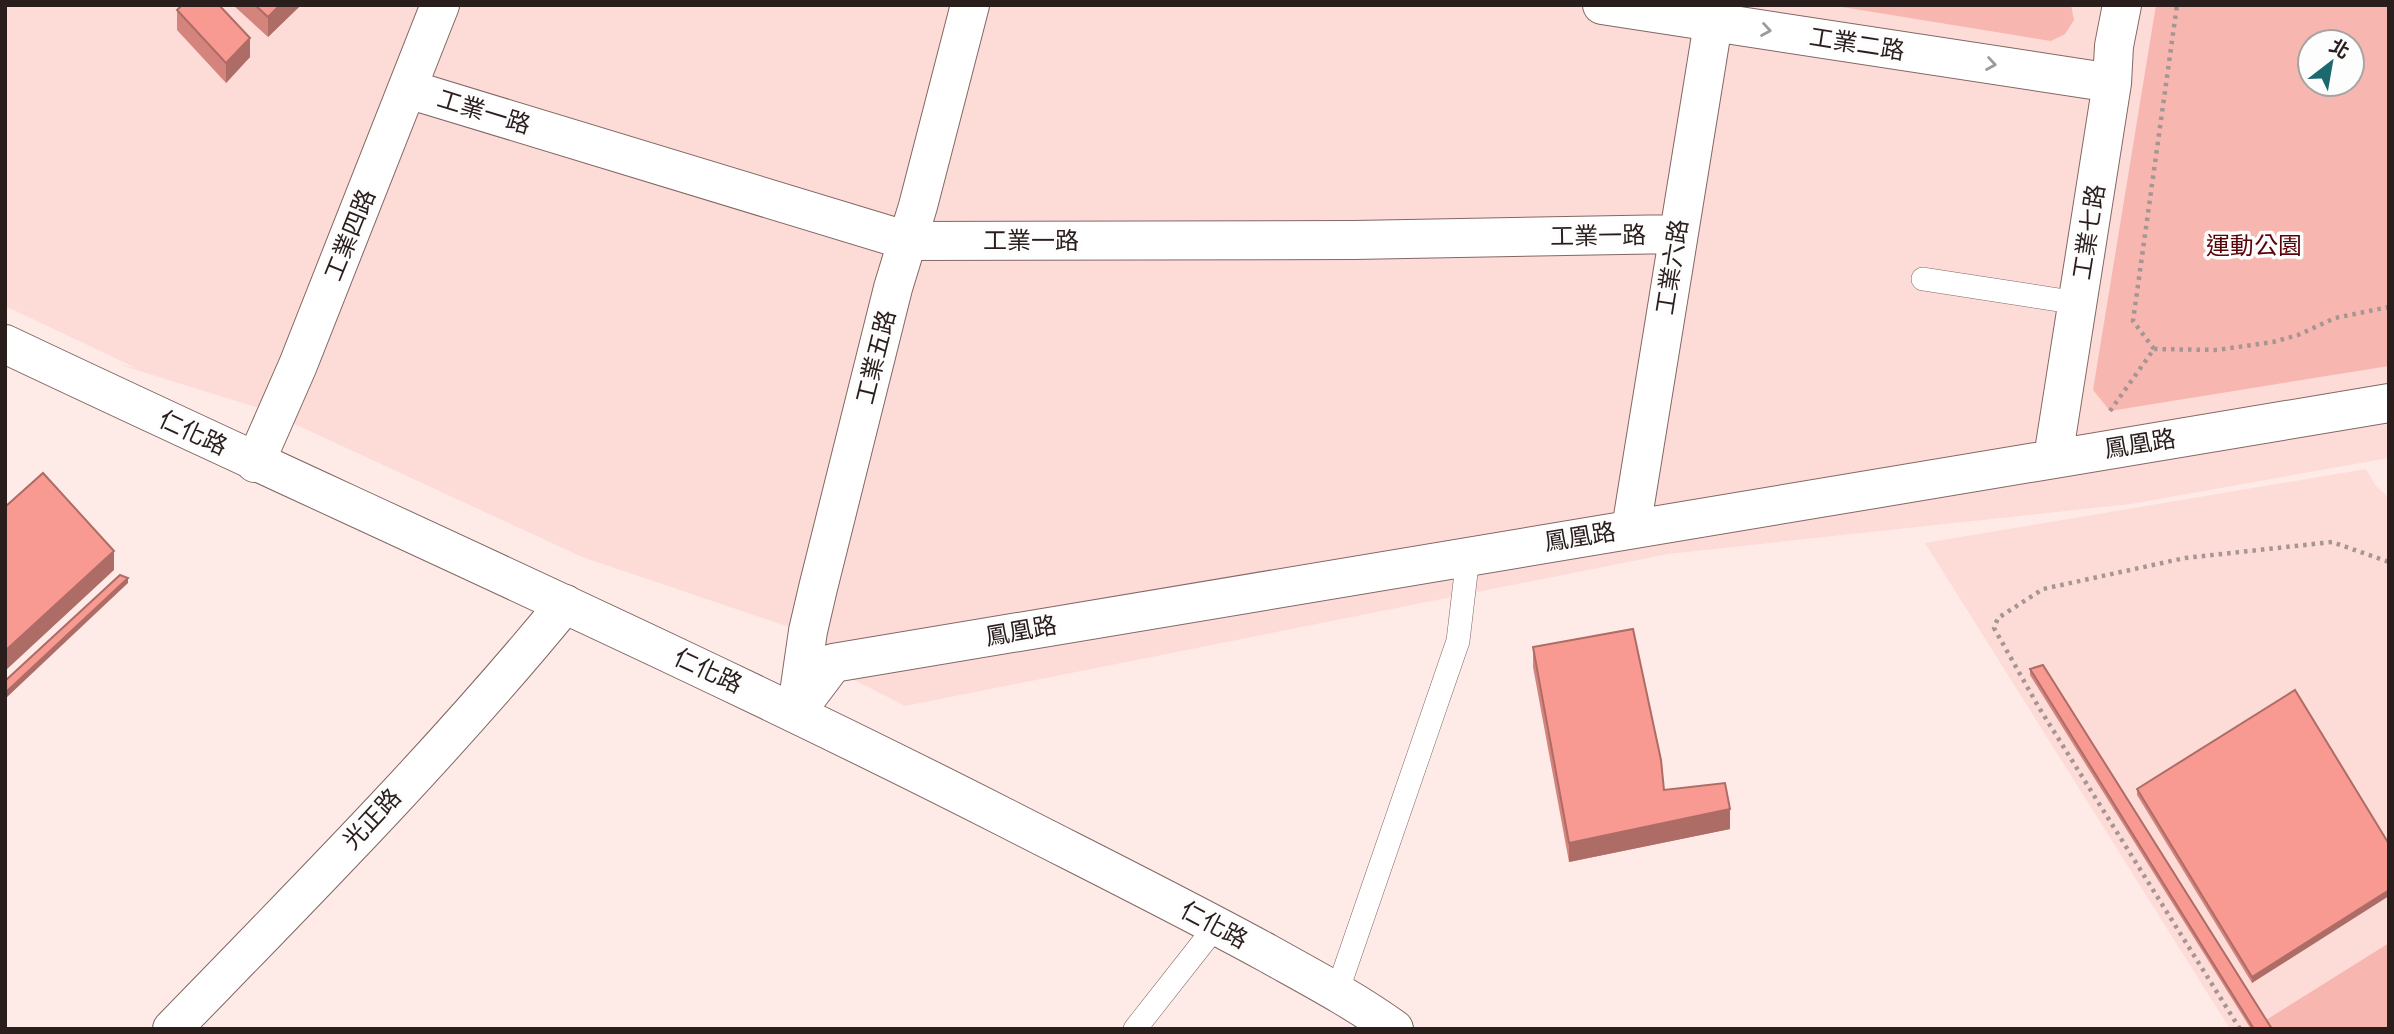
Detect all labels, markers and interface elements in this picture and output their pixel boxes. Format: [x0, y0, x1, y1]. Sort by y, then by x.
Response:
street label: 工業二路 [1807, 22, 1907, 65]
one-way arrow [1760, 23, 1772, 38]
north arrow [2296, 28, 2366, 98]
text: 北 [2325, 34, 2354, 64]
one-way arrow [1985, 57, 1997, 72]
street label: 工業一路 [434, 84, 534, 139]
street label: 工業七路 [2067, 182, 2110, 282]
street label: 工業四路 [318, 185, 381, 285]
street label: 工業六路 [1650, 217, 1693, 317]
street label: 工業一路 [1550, 220, 1646, 251]
street label: 工業一路 [983, 226, 1079, 255]
park label: 運動公園 [2206, 231, 2302, 260]
street label: 工業五路 [850, 307, 901, 407]
street label: 仁化路 [154, 404, 232, 461]
street label: 鳳凰路 [2102, 424, 2178, 463]
street label: 鳳凰路 [1542, 517, 1618, 556]
street label: 鳳凰路 [983, 610, 1059, 651]
street label: 仁化路 [669, 642, 747, 699]
street label: 光正路 [336, 782, 407, 855]
street label: 仁化路 [1176, 895, 1253, 954]

